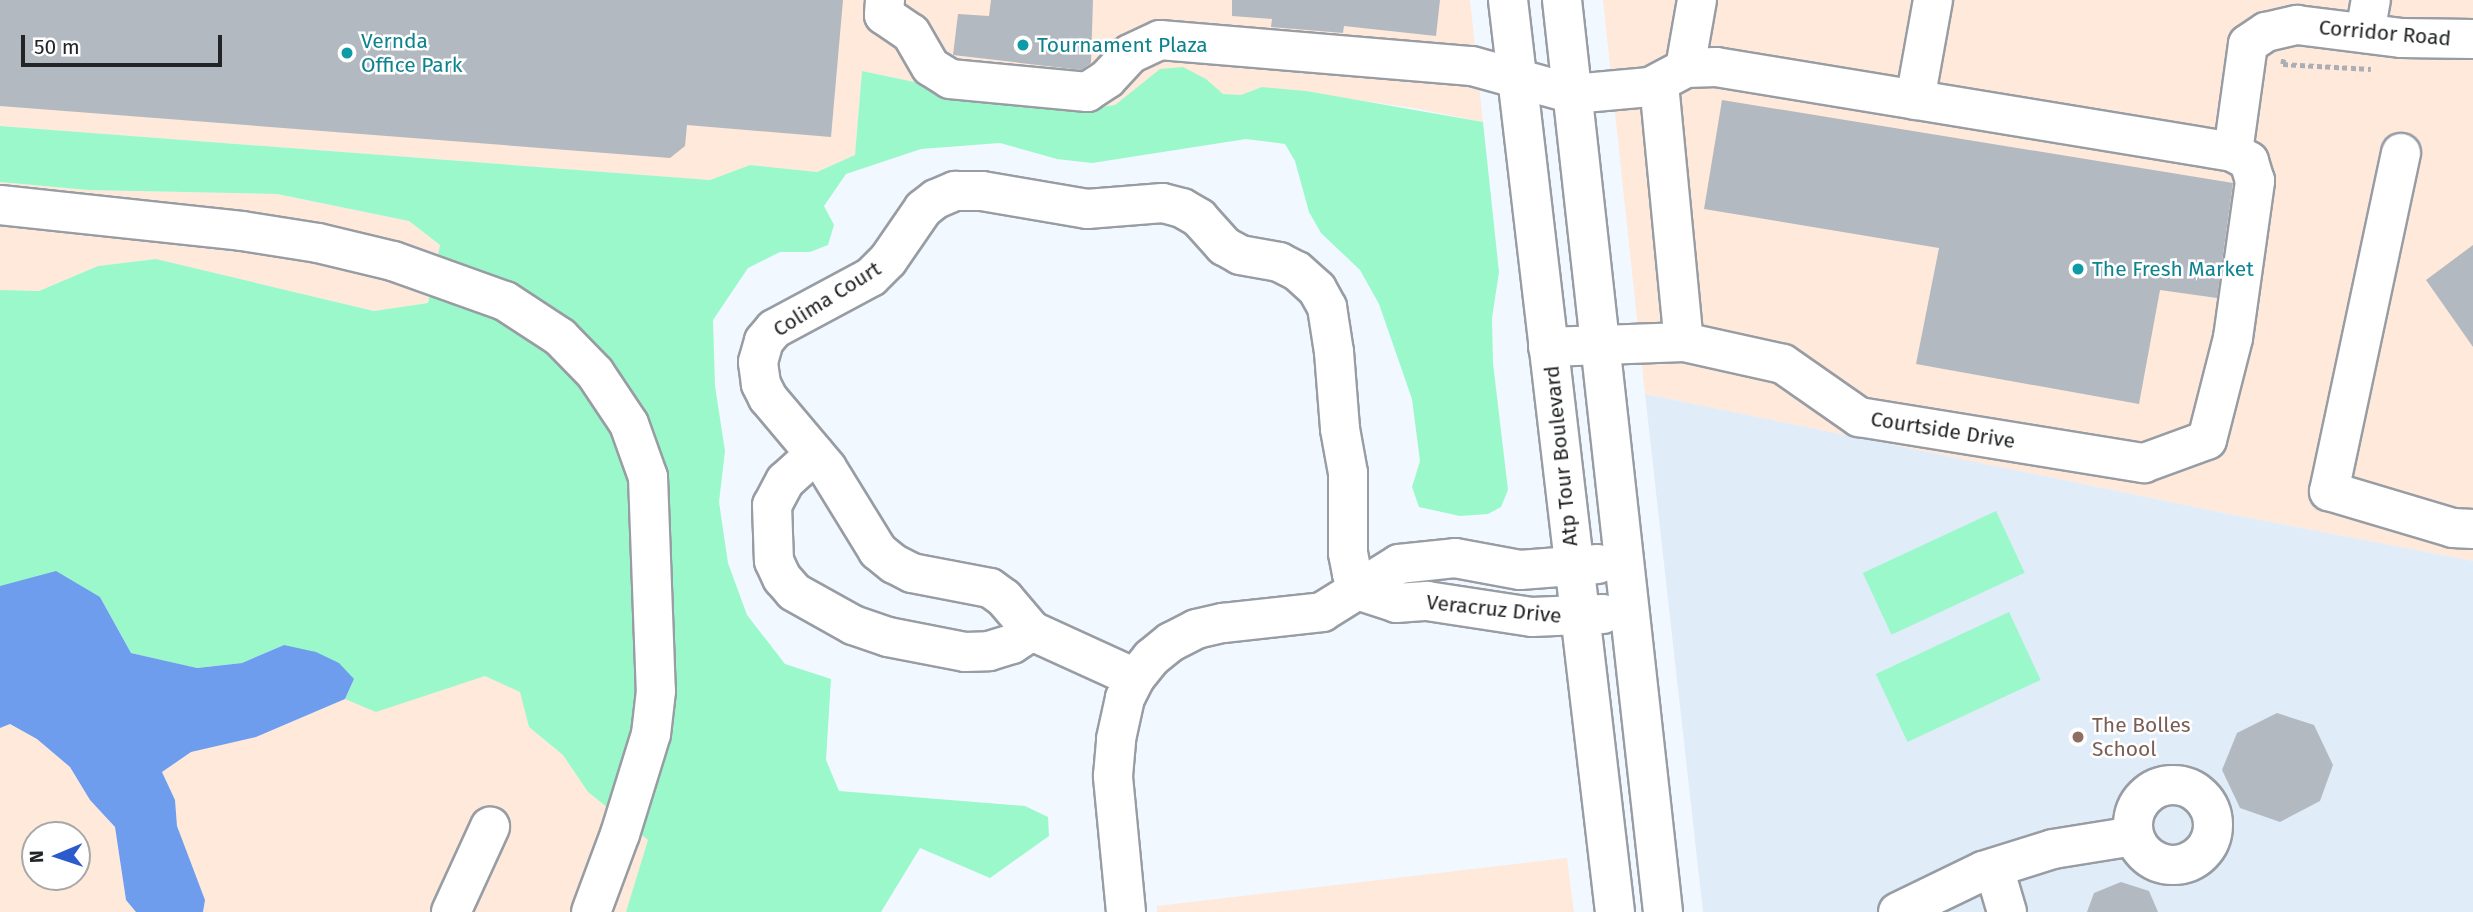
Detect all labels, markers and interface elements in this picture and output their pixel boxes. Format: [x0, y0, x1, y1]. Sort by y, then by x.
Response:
street label: Corridor Road [2318, 15, 2452, 51]
scale bar [24, 21, 226, 65]
place label: Vernda Office Park [361, 28, 463, 78]
place label: Tournament Plaza [1037, 32, 1208, 58]
text: 50 m [34, 34, 80, 60]
marker: Tournament Plaza [1015, 37, 1031, 53]
marker: Vernda Office Park [339, 45, 355, 61]
street label: Colima Court [769, 256, 885, 342]
place label: The Fresh Market [2092, 256, 2254, 282]
marker: The Fresh Market [2070, 261, 2086, 277]
street label: Atp Tour Boulevard [1539, 364, 1583, 548]
street label: Courtside Drive [1869, 406, 2017, 454]
street label: Veracruz Drive [1425, 589, 1563, 629]
place label: The Bolles School [2092, 712, 2191, 762]
marker: The Bolles School [2070, 729, 2086, 745]
north arrow [21, 821, 91, 891]
text: N [25, 850, 48, 863]

